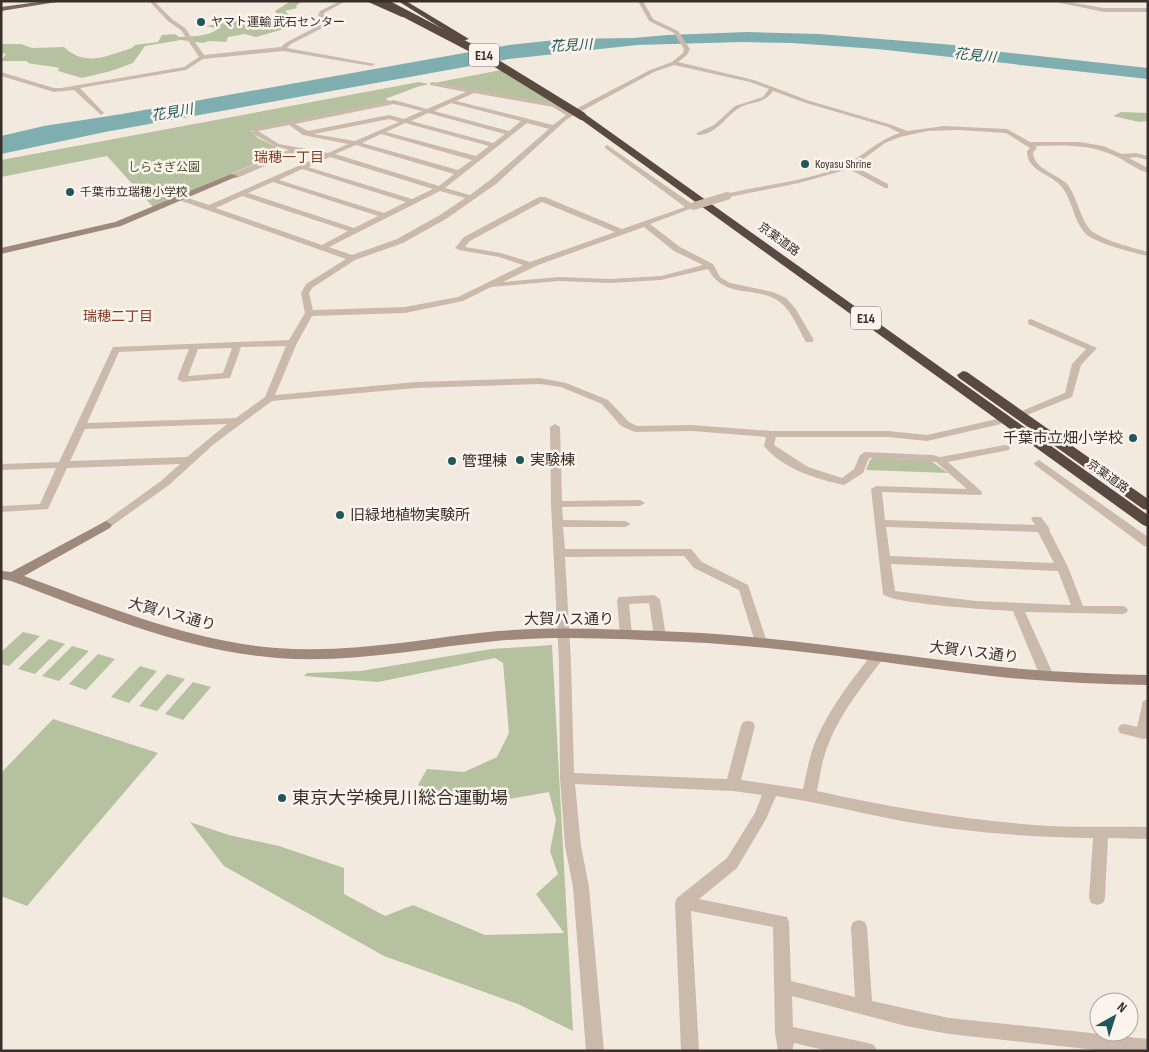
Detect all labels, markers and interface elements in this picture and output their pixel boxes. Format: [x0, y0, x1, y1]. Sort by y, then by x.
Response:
place label: ヤマト運輸 武石センター [211, 15, 345, 30]
marker: ヤマト運輸 武石センター [195, 16, 207, 28]
water label: 花見川 [550, 36, 594, 55]
road number: E14 [469, 44, 499, 66]
water label: 花見川 [953, 45, 999, 66]
water label: 花見川 [150, 100, 196, 125]
district label: 瑞穂一丁目 [254, 149, 324, 166]
place label: Koyasu Shrine [815, 157, 871, 172]
marker: Koyasu Shrine [799, 158, 811, 170]
park label: しらさぎ公園 [128, 160, 200, 175]
place label: 千葉市立瑞穂小学校 [80, 185, 188, 200]
marker: 千葉市立瑞穂小学校 [64, 186, 76, 198]
street label: 京葉道路 [755, 219, 803, 260]
road number: E14 [851, 306, 881, 330]
district label: 瑞穂二丁目 [83, 308, 153, 325]
place label: 千葉市立畑小学校 [1003, 429, 1123, 448]
marker: 千葉市立畑小学校 [1127, 432, 1139, 444]
place label: 実験棟 [530, 451, 575, 470]
place label: 管理棟 [462, 452, 507, 471]
marker: 実験棟 [514, 454, 526, 466]
marker: 管理棟 [446, 455, 458, 467]
street label: 京葉道路 [1084, 456, 1132, 497]
place label: 旧緑地植物実験所 [350, 506, 470, 525]
marker: 旧緑地植物実験所 [334, 509, 346, 521]
street label: 大賀ハス通り [126, 594, 218, 635]
street label: 大賀ハス通り [524, 610, 614, 629]
street label: 大賀ハス通り [928, 638, 1020, 667]
place label: 東京大学検見川総合運動場 [292, 788, 508, 809]
marker: 東京大学検見川総合運動場 [276, 792, 288, 804]
north arrow [1089, 992, 1139, 1042]
text: N [1114, 998, 1130, 1016]

